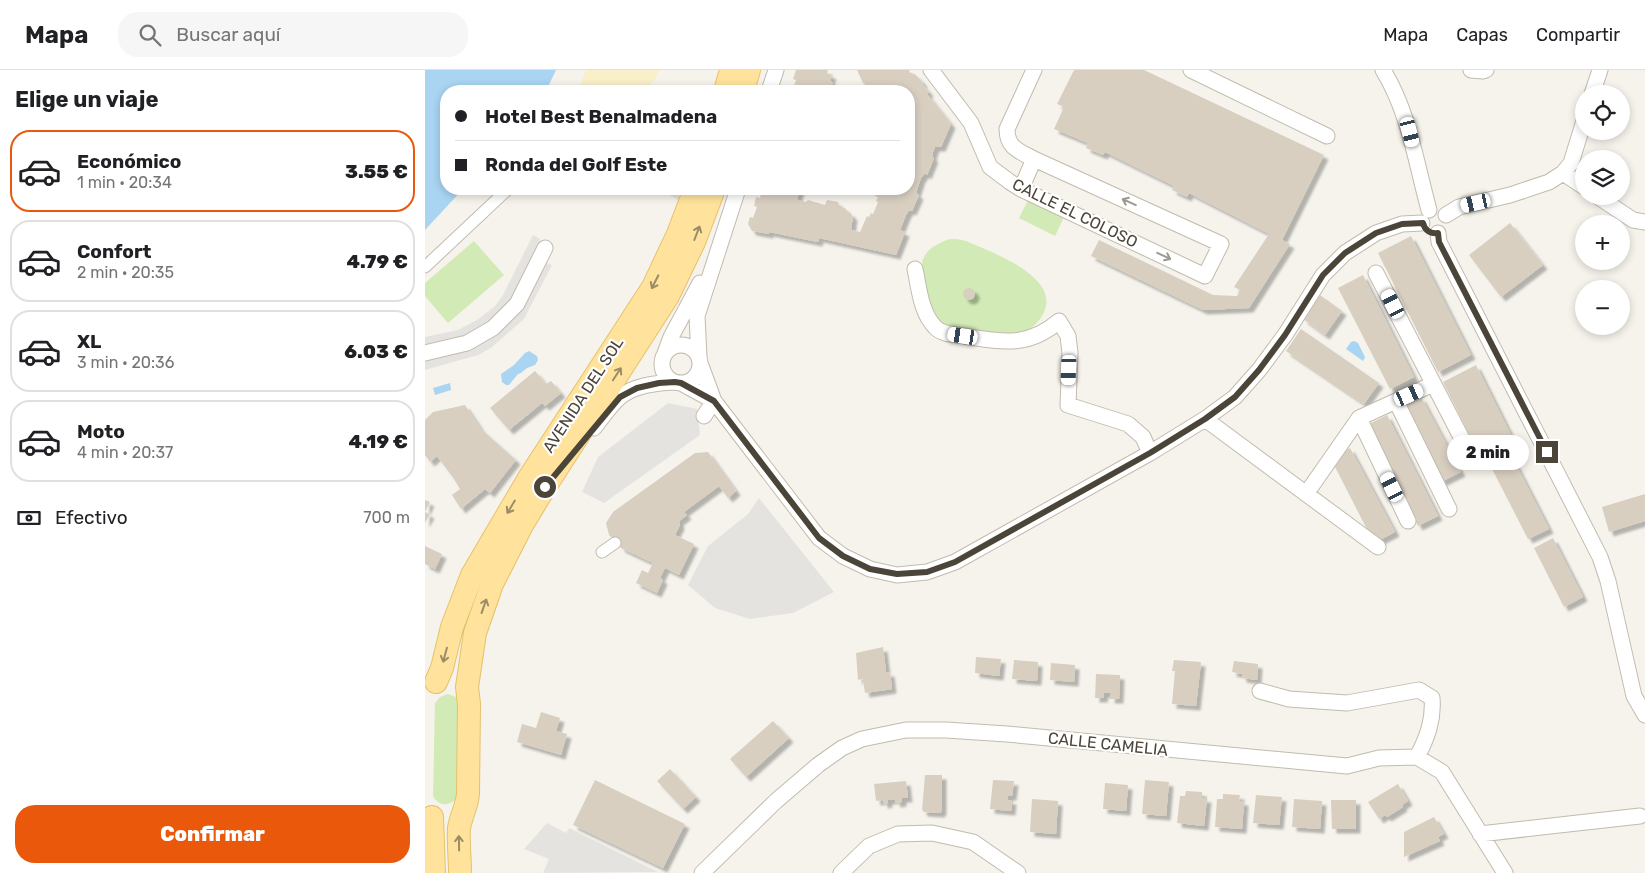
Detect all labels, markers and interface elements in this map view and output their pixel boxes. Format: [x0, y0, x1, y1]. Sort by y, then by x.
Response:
search box [118, 12, 468, 57]
text: Mapa [25, 21, 88, 49]
icon: search [136, 21, 164, 49]
text: Buscar aquí [176, 23, 280, 46]
text: Mapa [1383, 24, 1428, 46]
text: Capas [1456, 24, 1508, 46]
text: Compartir [1536, 24, 1620, 46]
map controls [1575, 85, 1630, 335]
button: locate [1575, 85, 1630, 140]
text: Elige un viaje [15, 86, 159, 113]
text: Hotel Best Benalmadena [485, 105, 717, 128]
car [1399, 116, 1420, 148]
icon: car [17, 149, 62, 194]
text: Económico [77, 150, 181, 173]
button: layers [1575, 150, 1630, 205]
text: Ronda del Golf Este [485, 153, 667, 176]
text: 3.55 € [345, 160, 408, 183]
text: 1 min · 20:34 [77, 173, 172, 192]
street label: CALLE EL COLOSO [1009, 174, 1141, 252]
car [1459, 192, 1492, 214]
one-way arrow [1122, 197, 1137, 206]
button: + [1575, 215, 1630, 270]
one-way arrow [693, 226, 702, 241]
icon: car [17, 239, 62, 284]
text: Confort [77, 240, 151, 263]
text: 4.79 € [347, 250, 408, 273]
one-way arrow [1156, 252, 1171, 262]
text: 2 min · 20:35 [77, 263, 174, 282]
one-way arrow [650, 274, 659, 289]
button: − [1575, 280, 1630, 335]
car [1379, 287, 1406, 321]
car [947, 326, 978, 346]
icon: car [17, 329, 62, 374]
text: XL [77, 330, 101, 353]
street label: AVENIDA DEL SOL [539, 334, 627, 456]
text: 6.03 € [344, 340, 408, 363]
text: 3 min · 20:36 [77, 353, 174, 372]
car [1060, 355, 1077, 385]
one-way arrow [612, 368, 622, 382]
car [1392, 382, 1425, 408]
icon: car [17, 419, 62, 464]
text: Moto [77, 420, 125, 443]
text: 4.19 € [349, 430, 408, 453]
callout: 2 min [1447, 434, 1529, 470]
route end [1536, 441, 1558, 463]
text: 4 min · 20:37 [77, 443, 173, 462]
text: 2 min [1466, 443, 1510, 462]
car [1378, 470, 1405, 504]
route start [534, 476, 556, 498]
one-way arrow [505, 500, 515, 514]
icon: cash [15, 504, 43, 532]
text: Efectivo [55, 506, 128, 529]
text: 700 m [363, 508, 410, 527]
one-way arrow [480, 598, 489, 614]
one-way arrow [440, 646, 449, 662]
street label: CALLE CAMELIA [1047, 728, 1169, 760]
button: Confirmar [15, 805, 410, 863]
one-way arrow [455, 835, 464, 851]

